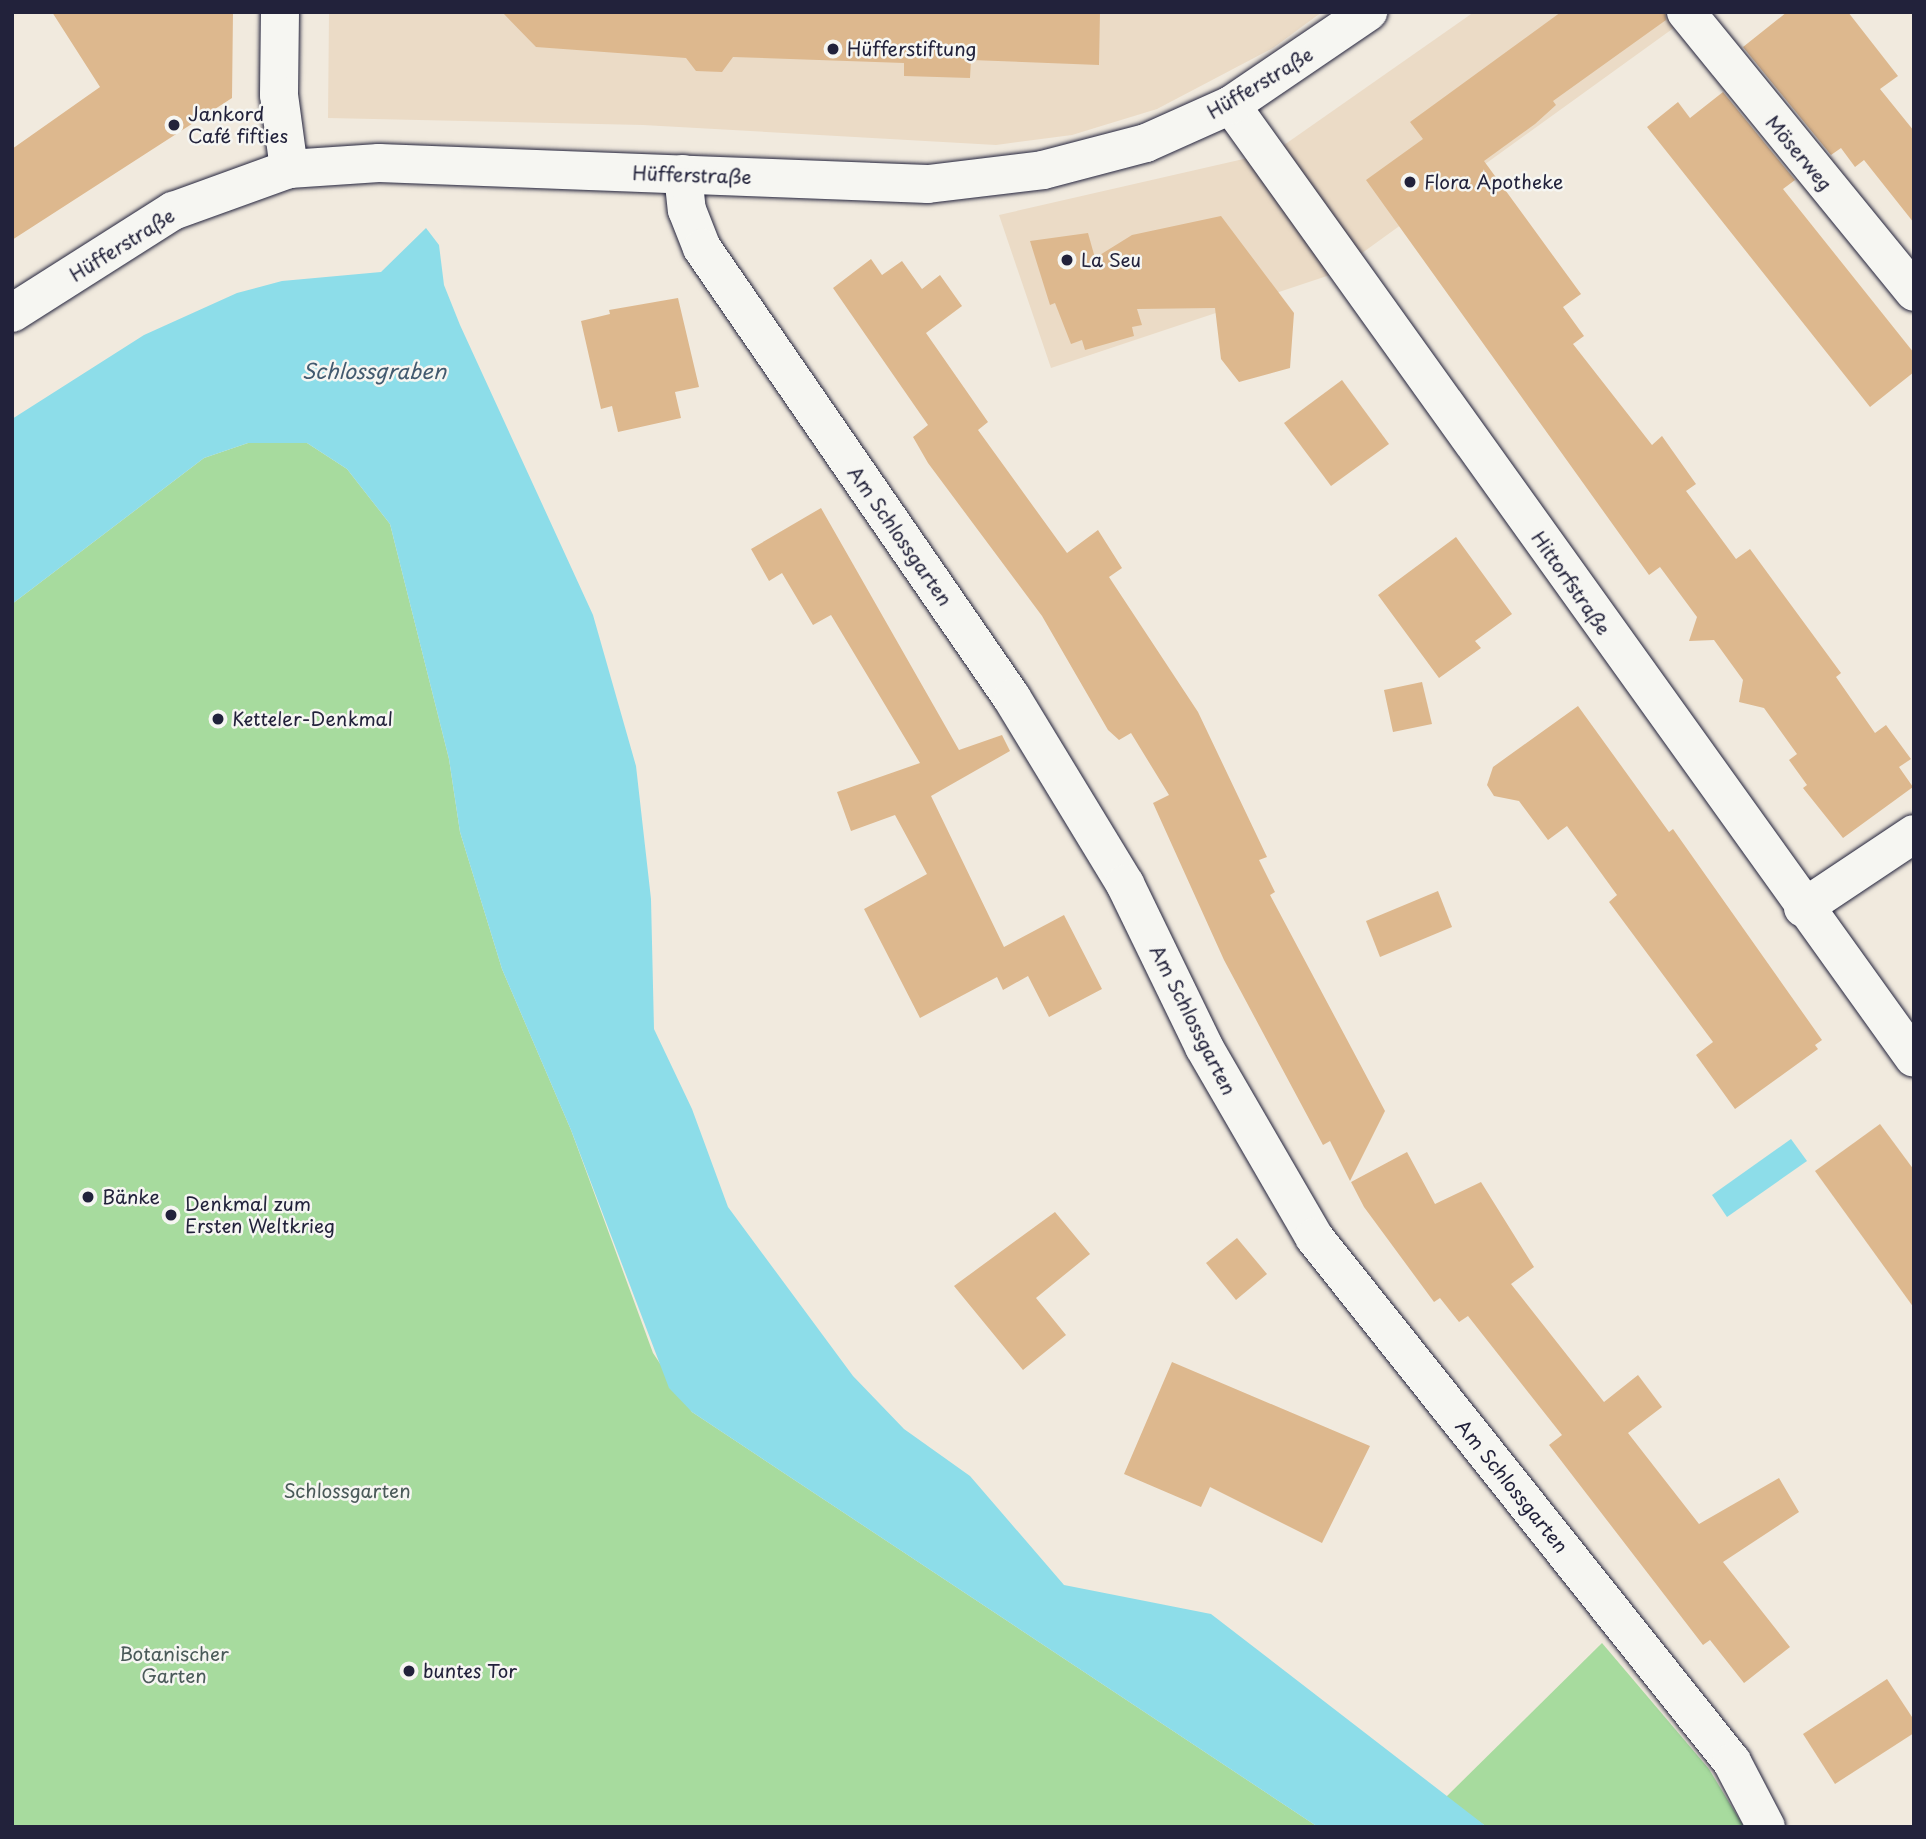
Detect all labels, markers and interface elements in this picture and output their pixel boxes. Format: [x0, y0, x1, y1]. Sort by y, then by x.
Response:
place label: Hüfferstiftung [847, 38, 976, 60]
marker: Hüfferstiftung [825, 41, 841, 57]
street label: Hüfferstraße [1203, 43, 1317, 123]
place label: Jankord Café fifties [188, 103, 289, 147]
street label: Möserweg [1761, 111, 1837, 195]
marker: Jankord Café fifties [166, 117, 182, 133]
street label: Hüfferstraße [632, 162, 752, 188]
place label: Flora Apotheke [1424, 171, 1563, 193]
marker: Flora Apotheke [1402, 174, 1418, 190]
street label: Hüfferstraße [65, 204, 179, 286]
place label: La Seu [1081, 249, 1142, 271]
marker: La Seu [1059, 252, 1075, 268]
water label: Schlossgraben [302, 357, 446, 383]
street label: Am Schlossgarten [843, 462, 957, 610]
street label: Hittorfstraße [1527, 527, 1615, 639]
place label: Ketteler-Denkmal [232, 708, 393, 730]
marker: Ketteler-Denkmal [210, 711, 226, 727]
street label: Am Schlossgarten [1145, 941, 1241, 1099]
place label: Bänke [102, 1186, 160, 1208]
marker: Bänke [80, 1189, 96, 1205]
place label: Denkmal zum Ersten Weltkrieg [185, 1193, 337, 1237]
marker: Denkmal zum Ersten Weltkrieg [163, 1207, 179, 1223]
street label: Am Schlossgarten [1451, 1415, 1573, 1557]
park label: Schlossgarten [283, 1480, 411, 1502]
park label: Botanischer Garten [119, 1643, 229, 1687]
place label: buntes Tor [423, 1660, 519, 1682]
marker: buntes Tor [401, 1663, 417, 1679]

